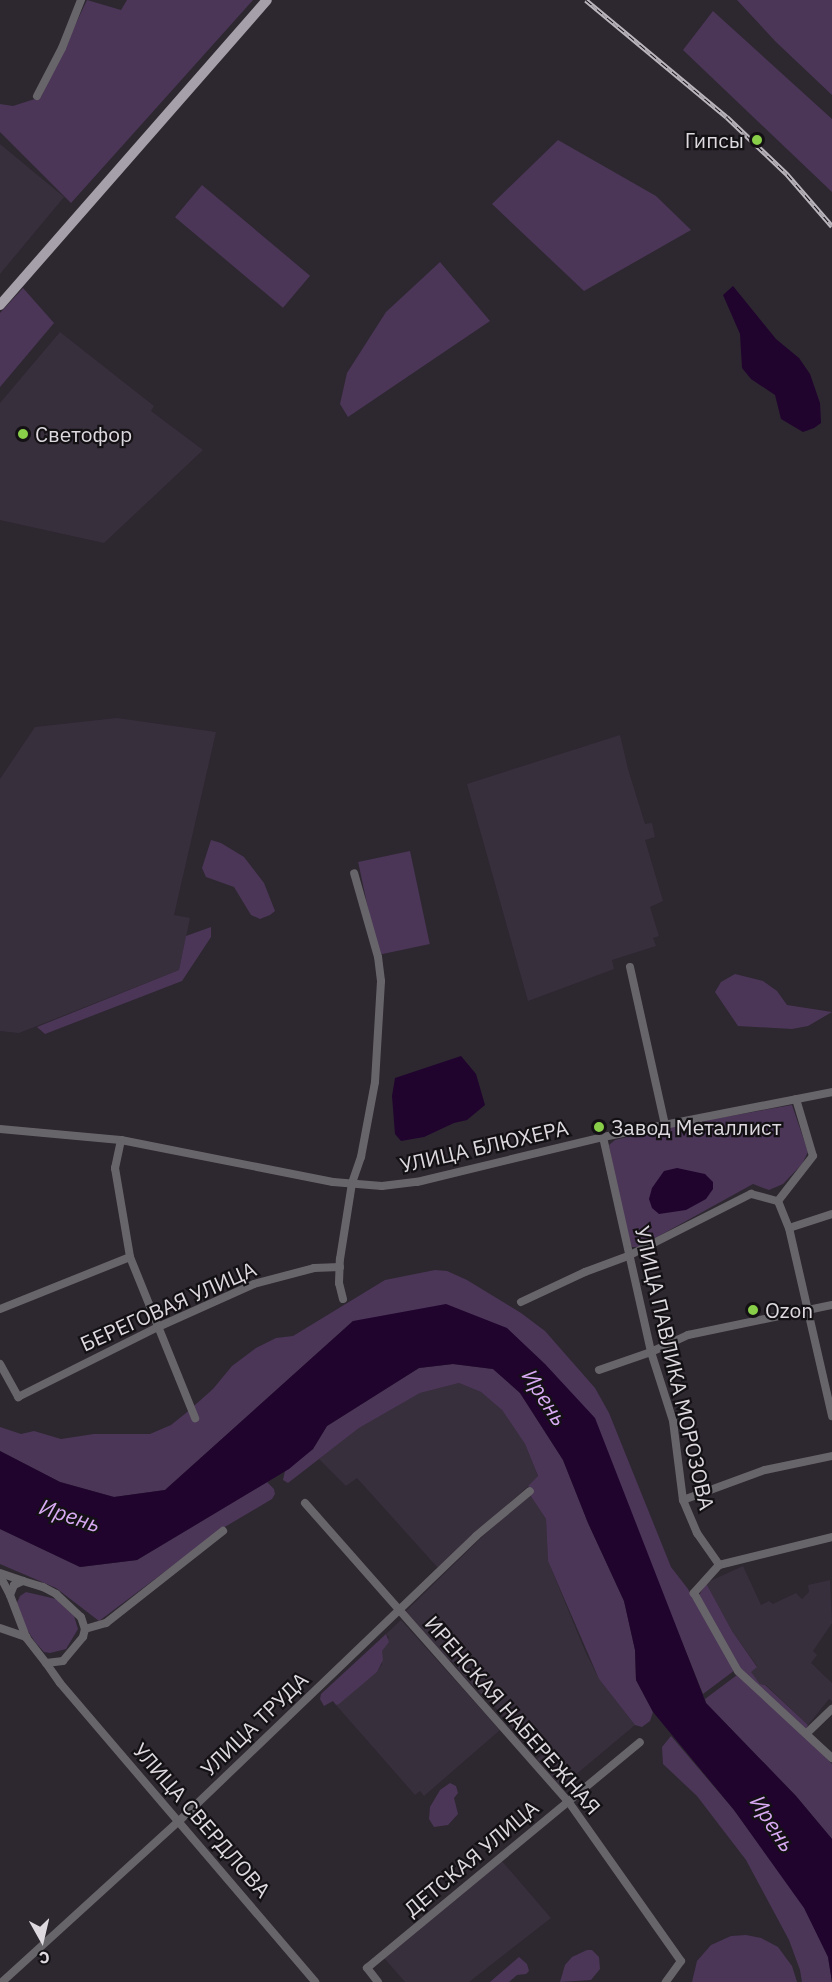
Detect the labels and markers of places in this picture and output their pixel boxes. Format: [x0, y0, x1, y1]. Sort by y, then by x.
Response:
place label: Гипсы [685, 127, 744, 153]
marker: Гипсы [748, 131, 766, 149]
place label: Светофор [35, 421, 132, 447]
marker: Светофор [16, 427, 30, 441]
place label: Завод Металлист [611, 1114, 782, 1140]
marker: Завод Металлист [592, 1120, 606, 1134]
place label: Ozon [765, 1297, 813, 1323]
marker: Ozon [746, 1303, 760, 1317]

